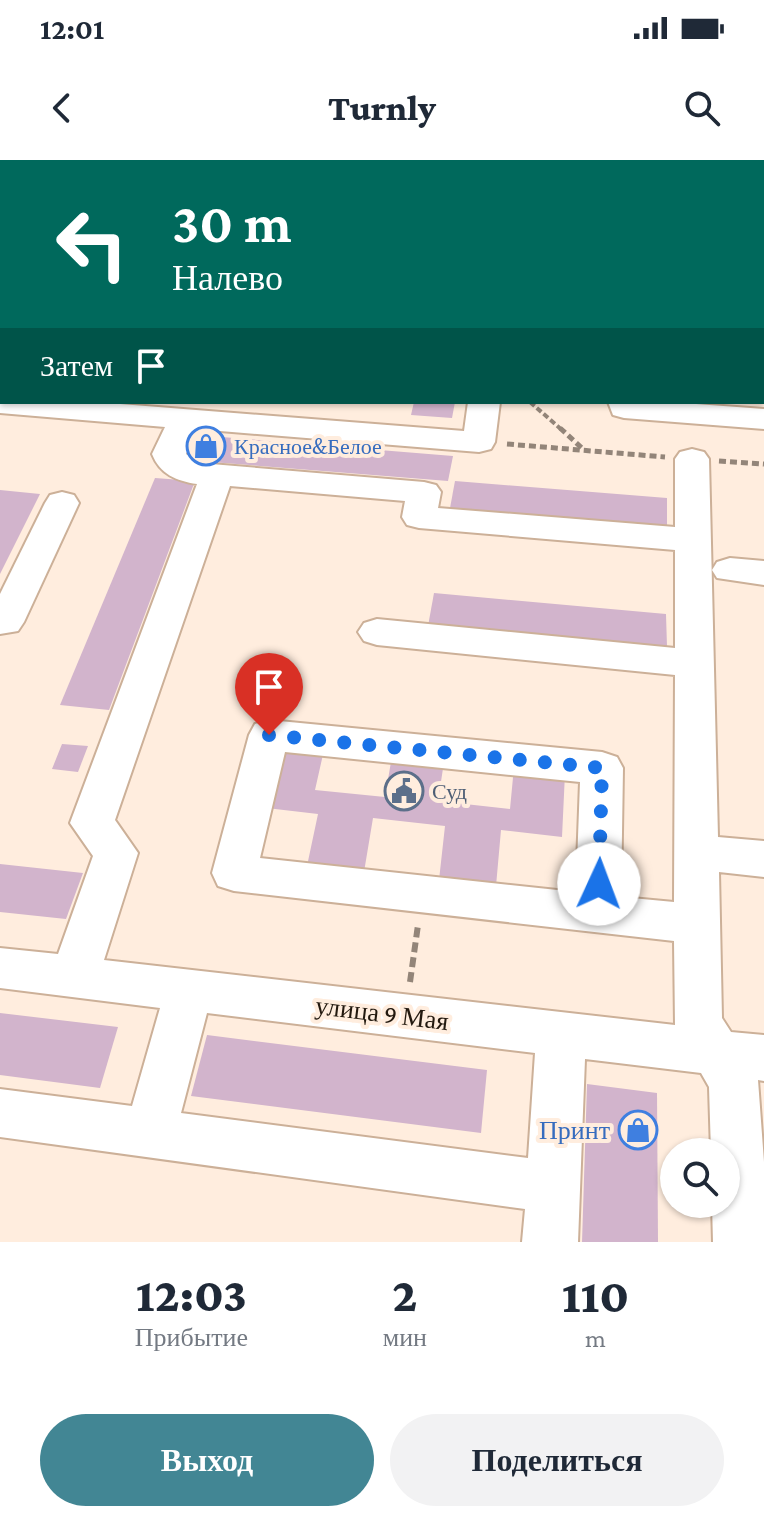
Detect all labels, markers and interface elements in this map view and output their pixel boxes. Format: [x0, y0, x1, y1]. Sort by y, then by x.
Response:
text: 12:01 [40, 12, 104, 45]
icon: back [40, 86, 84, 130]
icon: search [680, 86, 724, 130]
text: Turnly [328, 88, 436, 128]
icon: left [40, 192, 144, 296]
text: 30 m [172, 192, 292, 254]
text: Налево [172, 258, 283, 298]
icon: arrive [129, 344, 173, 388]
text: Затем [40, 349, 113, 382]
shop icon: Красное&Белое [185, 425, 227, 467]
place label: Красное&Белое [234, 434, 382, 459]
pin [235, 653, 303, 735]
icon: arrive [247, 665, 291, 709]
public building icon: Суд [383, 770, 425, 812]
place label: Суд [432, 779, 467, 804]
position arrow [557, 842, 641, 926]
street label: улица 9 Мая [314, 991, 450, 1036]
shop icon: Принт [617, 1109, 659, 1151]
place label: Принт [539, 1116, 610, 1145]
map controls [660, 1138, 740, 1218]
button: search [660, 1138, 740, 1218]
text: 12:03 [136, 1268, 247, 1321]
text: 2 [392, 1268, 417, 1321]
text: 110 [562, 1269, 629, 1322]
text: Прибытие [135, 1323, 248, 1352]
text: мин [383, 1323, 427, 1352]
text: m [585, 1324, 606, 1353]
button: Выход [40, 1414, 374, 1506]
button: Поделиться [390, 1414, 724, 1506]

